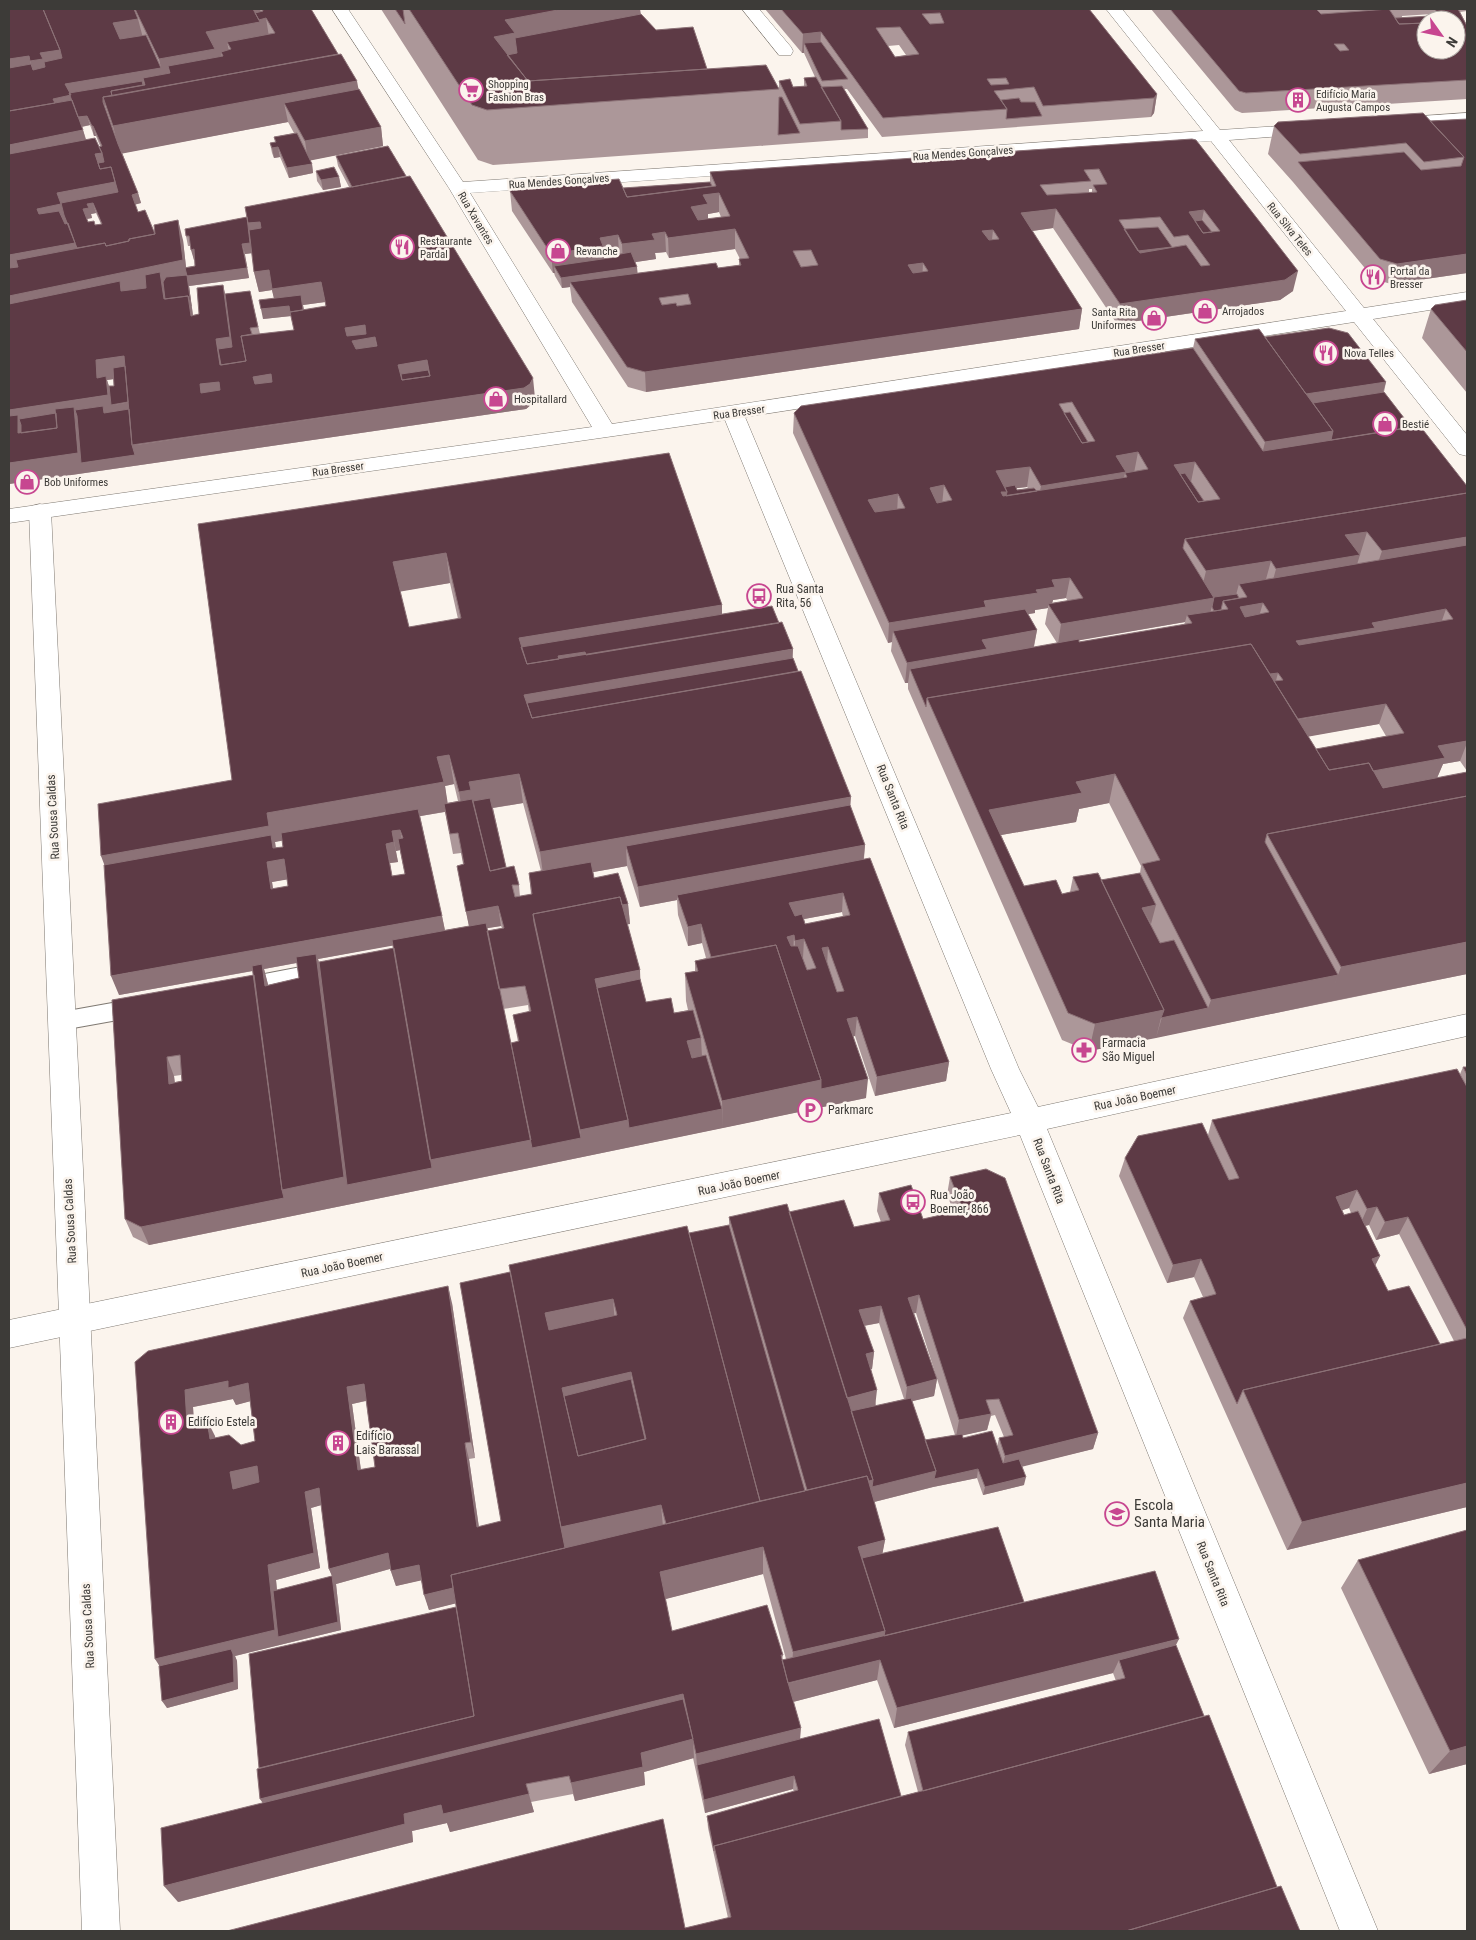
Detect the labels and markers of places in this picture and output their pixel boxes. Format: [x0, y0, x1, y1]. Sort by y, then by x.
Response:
supermarket icon: Shopping Fashion Bras [458, 77, 484, 103]
place label: Shopping Fashion Bras [488, 78, 544, 104]
building icon: Edifício Maria Augusta Campos [1285, 87, 1311, 113]
place label: Edifício Maria Augusta Campos [1316, 88, 1390, 114]
restaurant icon: Restaurante Pardal [389, 234, 415, 260]
place label: Restaurante Pardal [420, 235, 472, 261]
shop icon: Revanche [545, 238, 571, 264]
place label: Revanche [576, 245, 618, 258]
restaurant icon: Portal da Bresser [1360, 264, 1386, 290]
place label: Portal da Bresser [1390, 265, 1429, 291]
shop icon: Arrojados [1192, 298, 1218, 324]
shop icon: Santa Rita Uniformes [1141, 305, 1167, 331]
place label: Arrojados [1222, 305, 1264, 318]
place label: Santa Rita Uniformes [1091, 306, 1136, 332]
restaurant icon: Nova Telles [1313, 340, 1339, 366]
place label: Nova Telles [1344, 347, 1394, 360]
shop icon: Hospitallard [483, 386, 509, 412]
place label: Hospitallard [514, 393, 567, 406]
shop icon: Bestié [1372, 411, 1398, 437]
place label: Bestié [1402, 418, 1429, 431]
shop icon: Bob Uniformes [14, 469, 40, 495]
place label: Bob Uniformes [44, 476, 108, 489]
place label: Rua Santa Rita, 56 [776, 582, 824, 610]
bus stop icon: Rua Santa Rita, 56 [746, 583, 772, 609]
place label: Farmacia São Miguel [1102, 1036, 1155, 1064]
pharmacy icon: Farmacia São Miguel [1071, 1037, 1097, 1063]
parking icon: Parkmarc [797, 1097, 823, 1123]
place label: Parkmarc [828, 1103, 874, 1117]
place label: Rua João Boemer, 866 [930, 1188, 989, 1216]
bus stop icon: Rua João Boemer, 866 [900, 1189, 926, 1215]
building icon: Edifício Estela [158, 1409, 184, 1435]
place label: Edifício Estela [188, 1415, 256, 1429]
place label: Edifício Lais Barassal [356, 1429, 419, 1457]
building icon: Edifício Lais Barassal [325, 1430, 351, 1456]
place label: Escola Santa Maria [1134, 1496, 1205, 1531]
school or university icon: Escola Santa Maria [1104, 1501, 1130, 1527]

